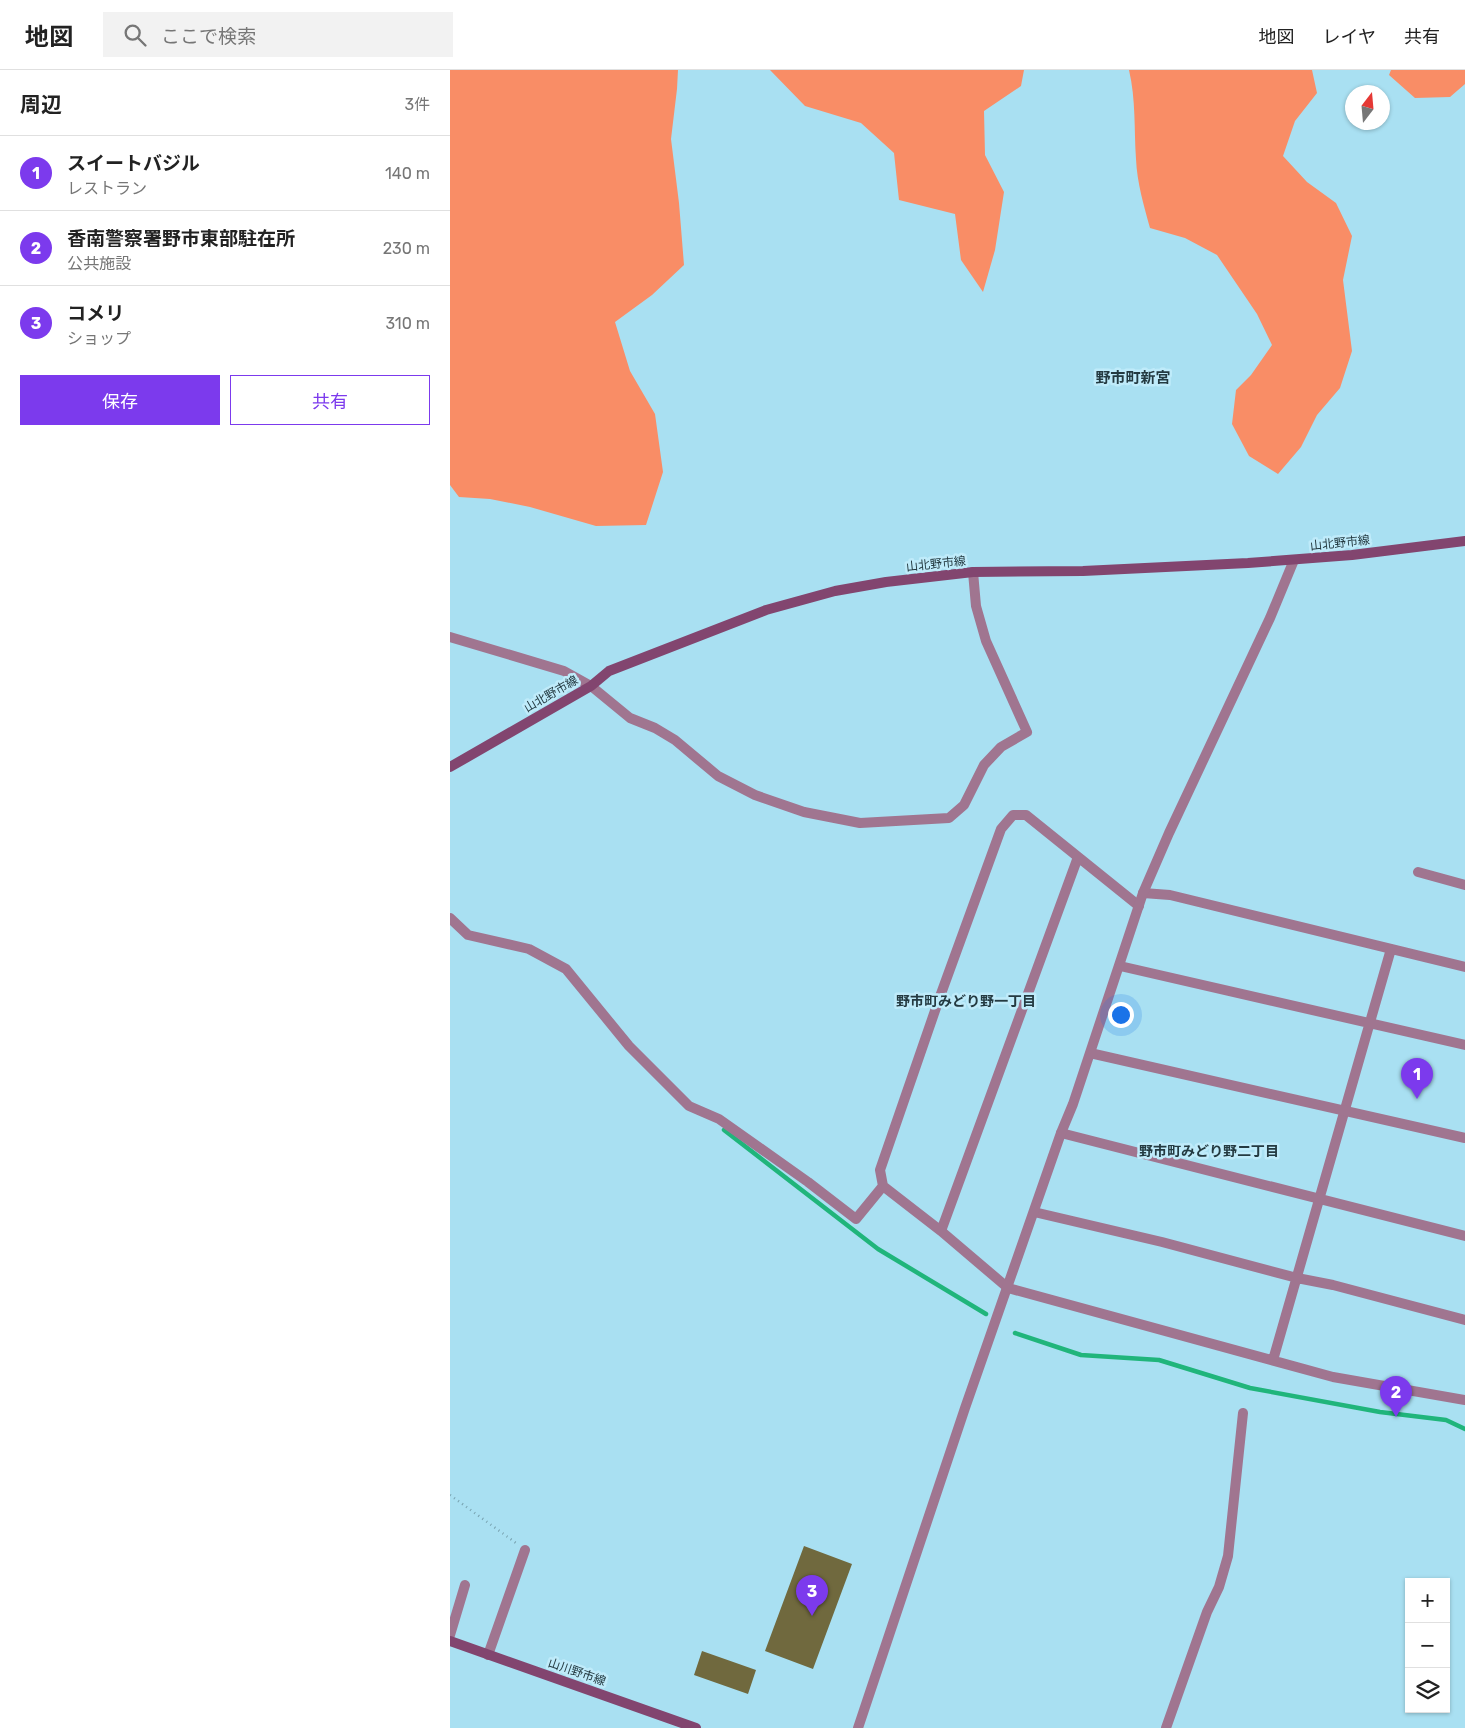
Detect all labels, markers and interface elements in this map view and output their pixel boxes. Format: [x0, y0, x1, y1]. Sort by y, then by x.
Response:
search box [103, 12, 453, 57]
icon: search [121, 21, 149, 49]
text: 地図 [25, 23, 73, 51]
text: ここで検索 [161, 25, 256, 48]
text: 地図 [1259, 26, 1295, 48]
text: レイヤ [1323, 26, 1376, 48]
text: 共有 [1404, 26, 1440, 48]
north arrow [1345, 85, 1390, 130]
text: 周辺 [20, 92, 62, 117]
text: 3件 [404, 95, 430, 114]
text: スイートバジル [67, 152, 200, 175]
text: 1 [32, 164, 40, 183]
text: 140 m [385, 164, 430, 183]
text: レストラン [67, 179, 147, 198]
text: 香南警察署野市東部駐在所 [67, 227, 295, 250]
text: 2 [31, 239, 41, 258]
text: 230 m [383, 239, 430, 258]
text: 公共施設 [67, 254, 131, 273]
text: コメリ [67, 302, 124, 325]
text: 3 [31, 314, 41, 333]
text: 310 m [386, 314, 430, 333]
text: ショップ [67, 329, 131, 348]
district label: 野市町新宮 [1095, 369, 1171, 387]
button: 保存 [20, 375, 220, 425]
button: 共有 [230, 375, 430, 425]
street label: 山北野市線 [1309, 533, 1371, 553]
street label: 山北野市線 [905, 554, 967, 574]
street label: 山北野市線 [522, 673, 580, 715]
district label: 野市町みどり野一丁目 [896, 993, 1036, 1010]
your location [1108, 1002, 1134, 1028]
pin: 1 [1401, 1058, 1433, 1099]
district label: 野市町みどり野二丁目 [1139, 1143, 1279, 1160]
pin: 2 [1380, 1376, 1412, 1417]
pin: 3 [796, 1575, 828, 1616]
map controls [1405, 1578, 1450, 1713]
button: + [1405, 1578, 1450, 1623]
button: − [1405, 1623, 1450, 1668]
street label: 山川野市線 [546, 1656, 608, 1688]
button: layers [1405, 1668, 1450, 1713]

